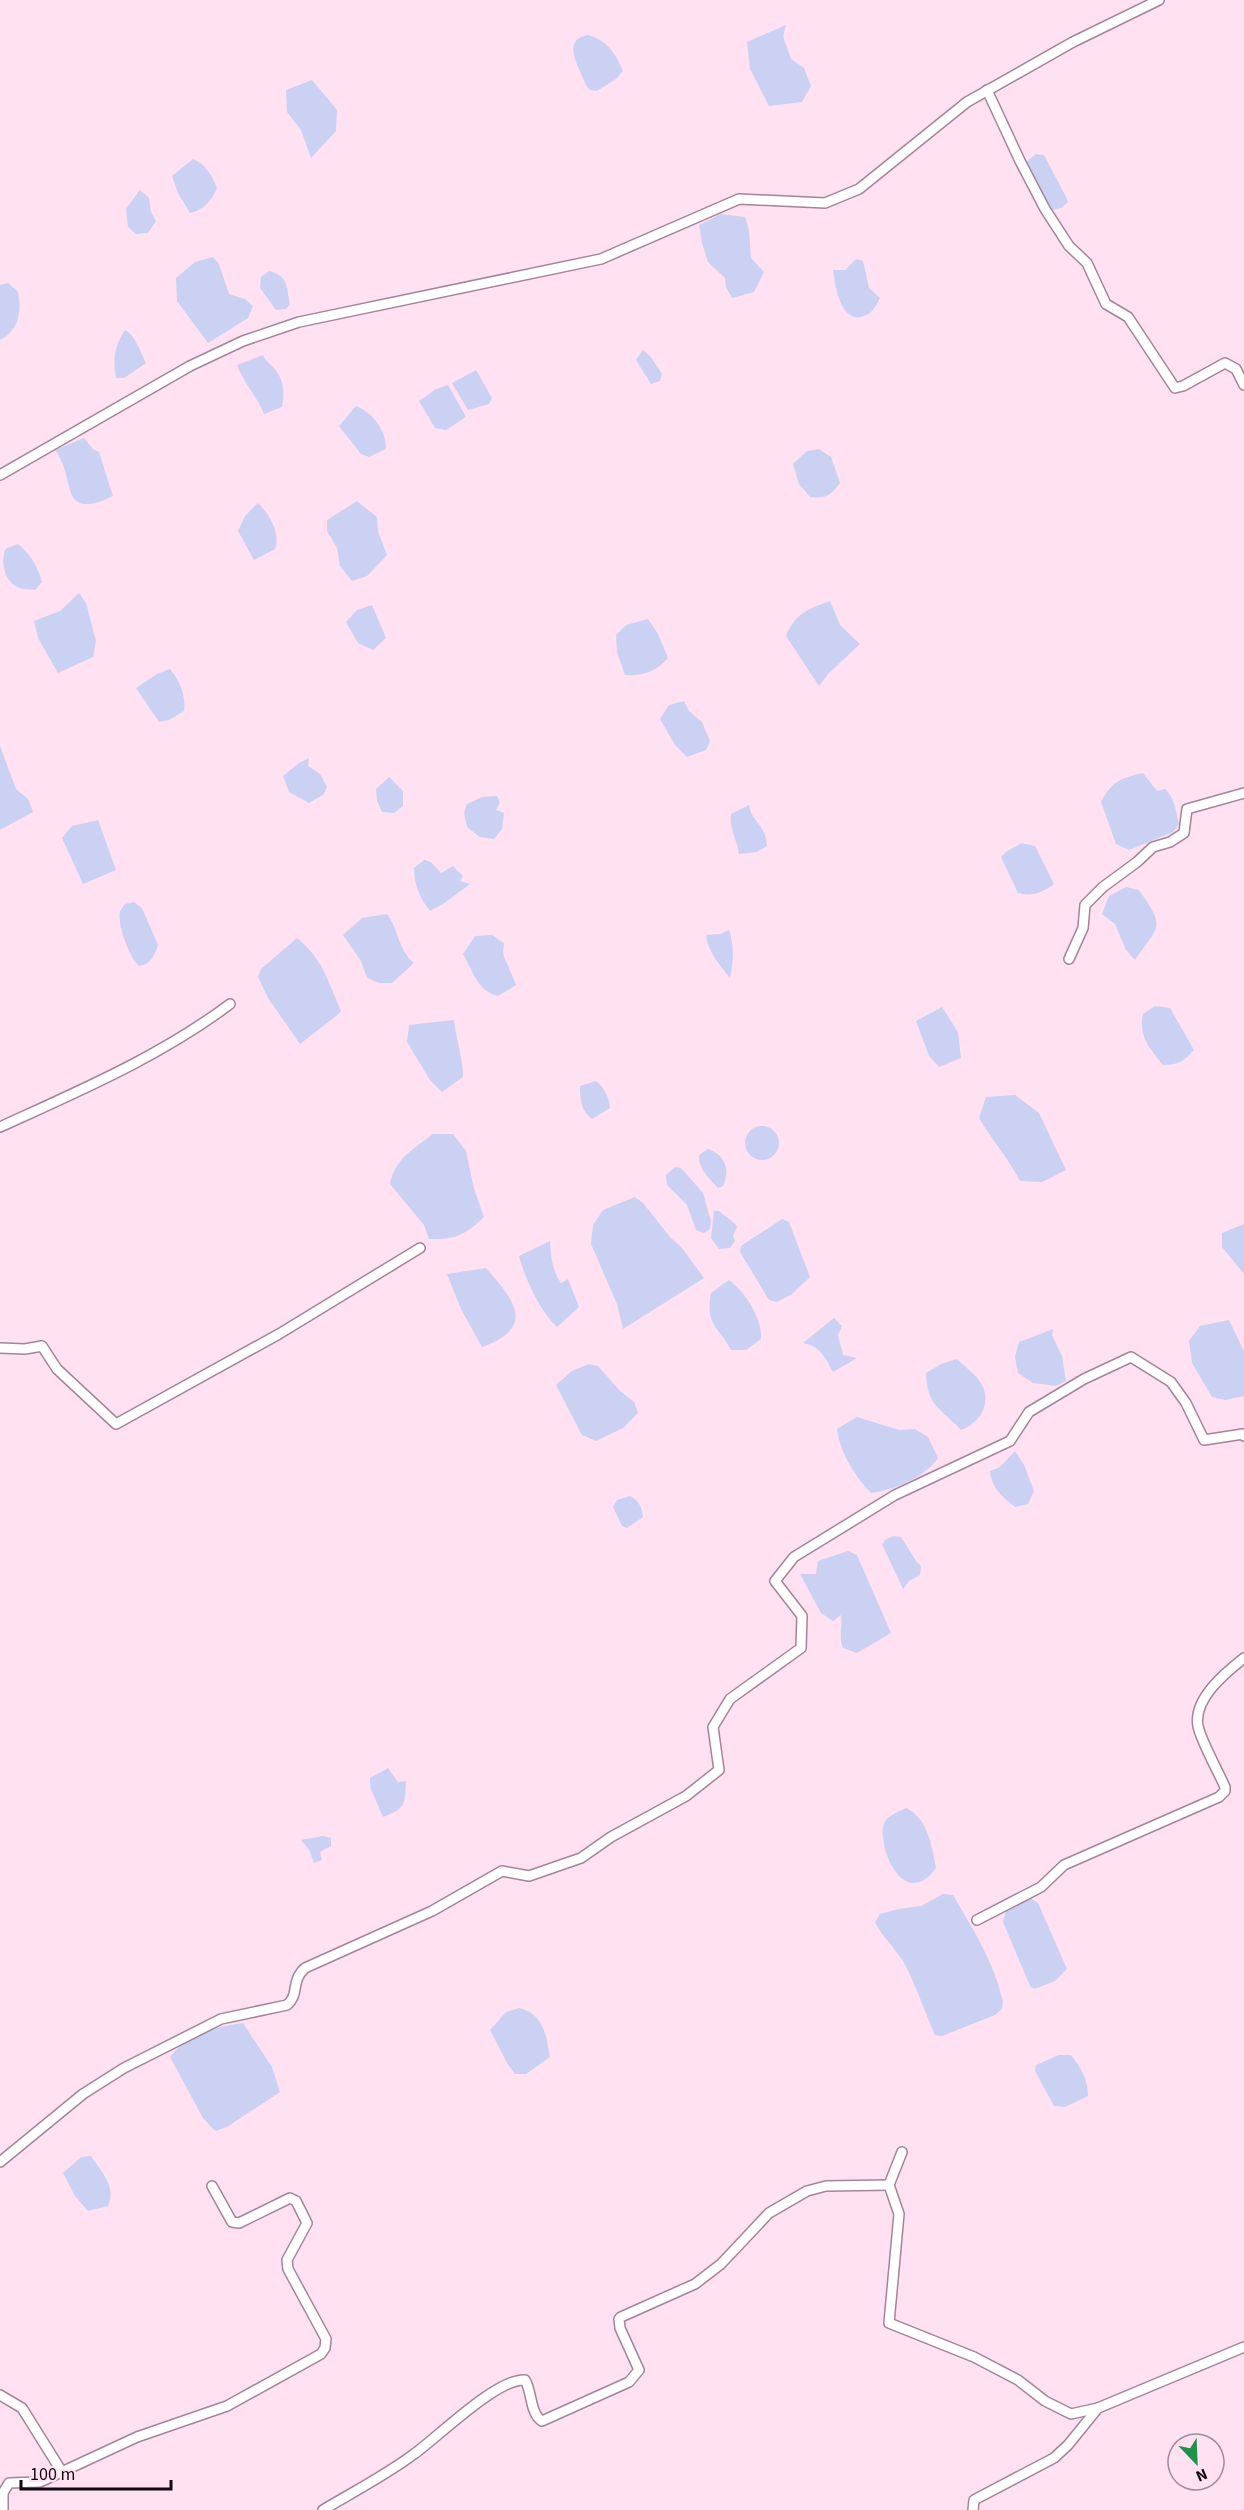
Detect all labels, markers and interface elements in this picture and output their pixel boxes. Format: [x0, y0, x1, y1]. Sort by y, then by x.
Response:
north arrow [1166, 2432, 1226, 2492]
scale bar [21, 2453, 171, 2491]
text: 100 m [30, 2462, 75, 2487]
text: N [1192, 2463, 1211, 2487]

